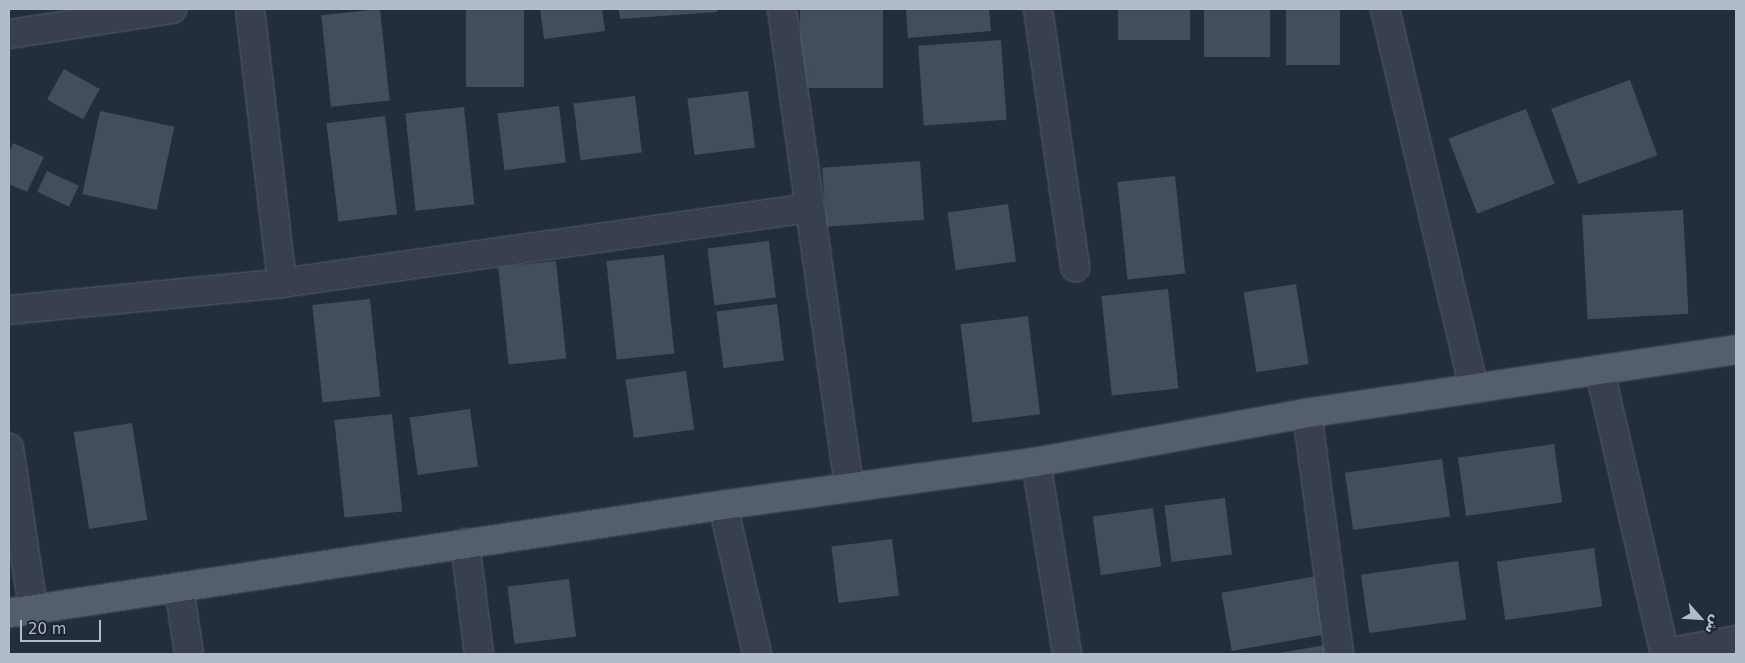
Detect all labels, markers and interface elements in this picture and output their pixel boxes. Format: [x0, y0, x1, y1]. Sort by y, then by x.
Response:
north arrow [1675, 593, 1725, 643]
scale bar [22, 610, 104, 642]
text: ش [1702, 612, 1725, 637]
text: 20 m [28, 620, 66, 638]

